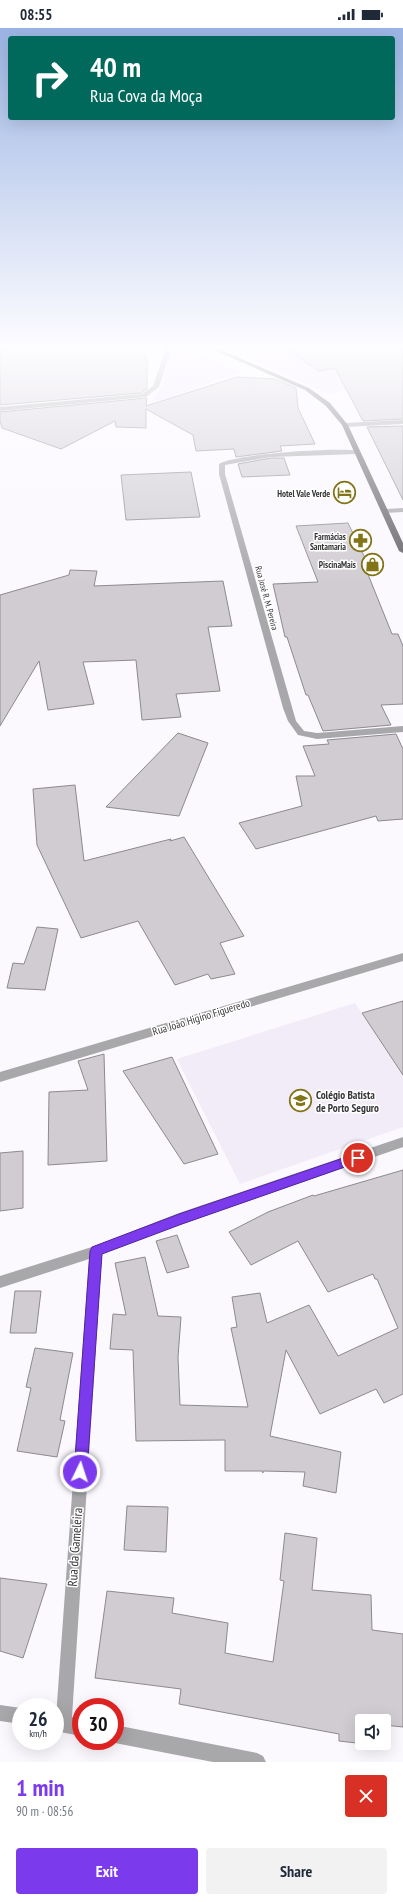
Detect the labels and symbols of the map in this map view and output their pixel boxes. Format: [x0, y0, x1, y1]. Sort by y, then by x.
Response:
hotel icon: Hotel Vale Verde [332, 480, 358, 506]
place label: Hotel Vale Verde [277, 488, 330, 499]
pharmacy icon: Farmácias Santamaria [348, 528, 374, 554]
place label: Farmácias Santamaria [310, 531, 346, 552]
shop icon: PiscinaMais [359, 551, 385, 577]
place label: PiscinaMais [319, 559, 356, 570]
street label: Rua José R. M. Pereira [253, 565, 281, 632]
street label: Rua João Higino Figueredo [151, 995, 252, 1038]
school or university icon: Colégio Batista de Porto Seguro [288, 1088, 314, 1114]
place label: Colégio Batista de Porto Seguro [316, 1088, 379, 1115]
pin [341, 1141, 375, 1175]
position arrow [59, 1451, 101, 1493]
street label: Rua da Gameleira [64, 1507, 86, 1587]
speed limit sign: 30 [72, 1698, 124, 1750]

